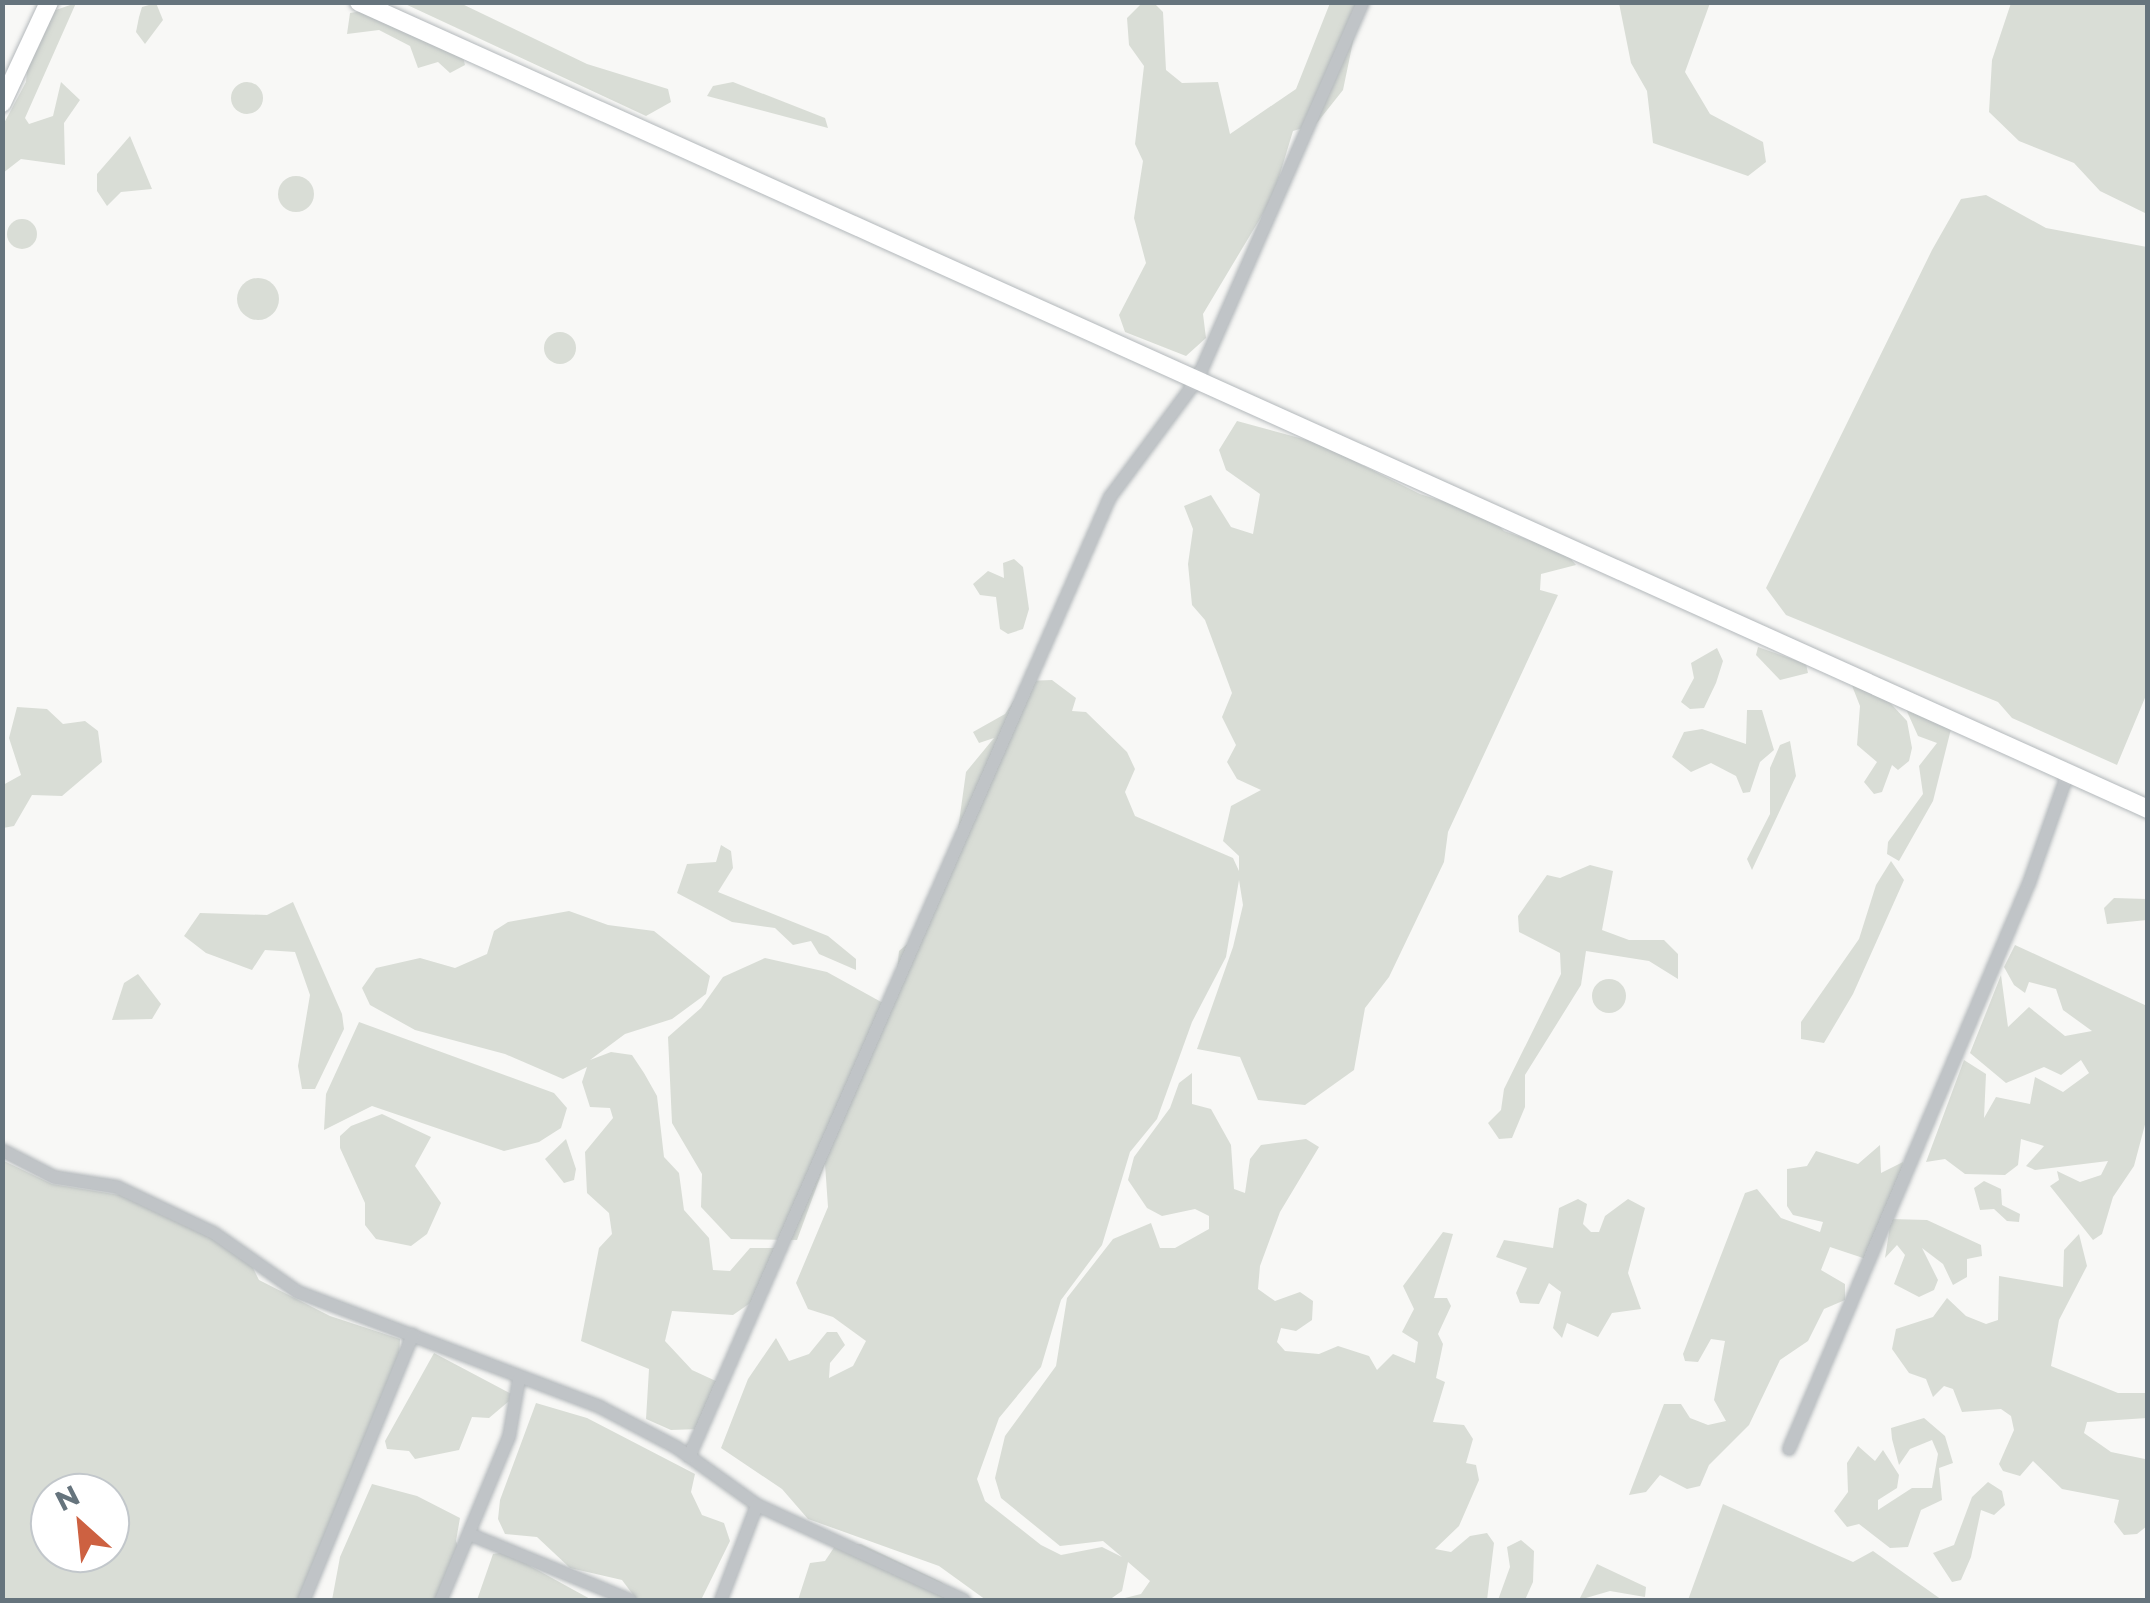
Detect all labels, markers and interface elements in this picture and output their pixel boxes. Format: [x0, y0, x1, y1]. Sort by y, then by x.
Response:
north arrow [30, 1473, 130, 1573]
text: N [49, 1478, 85, 1518]

